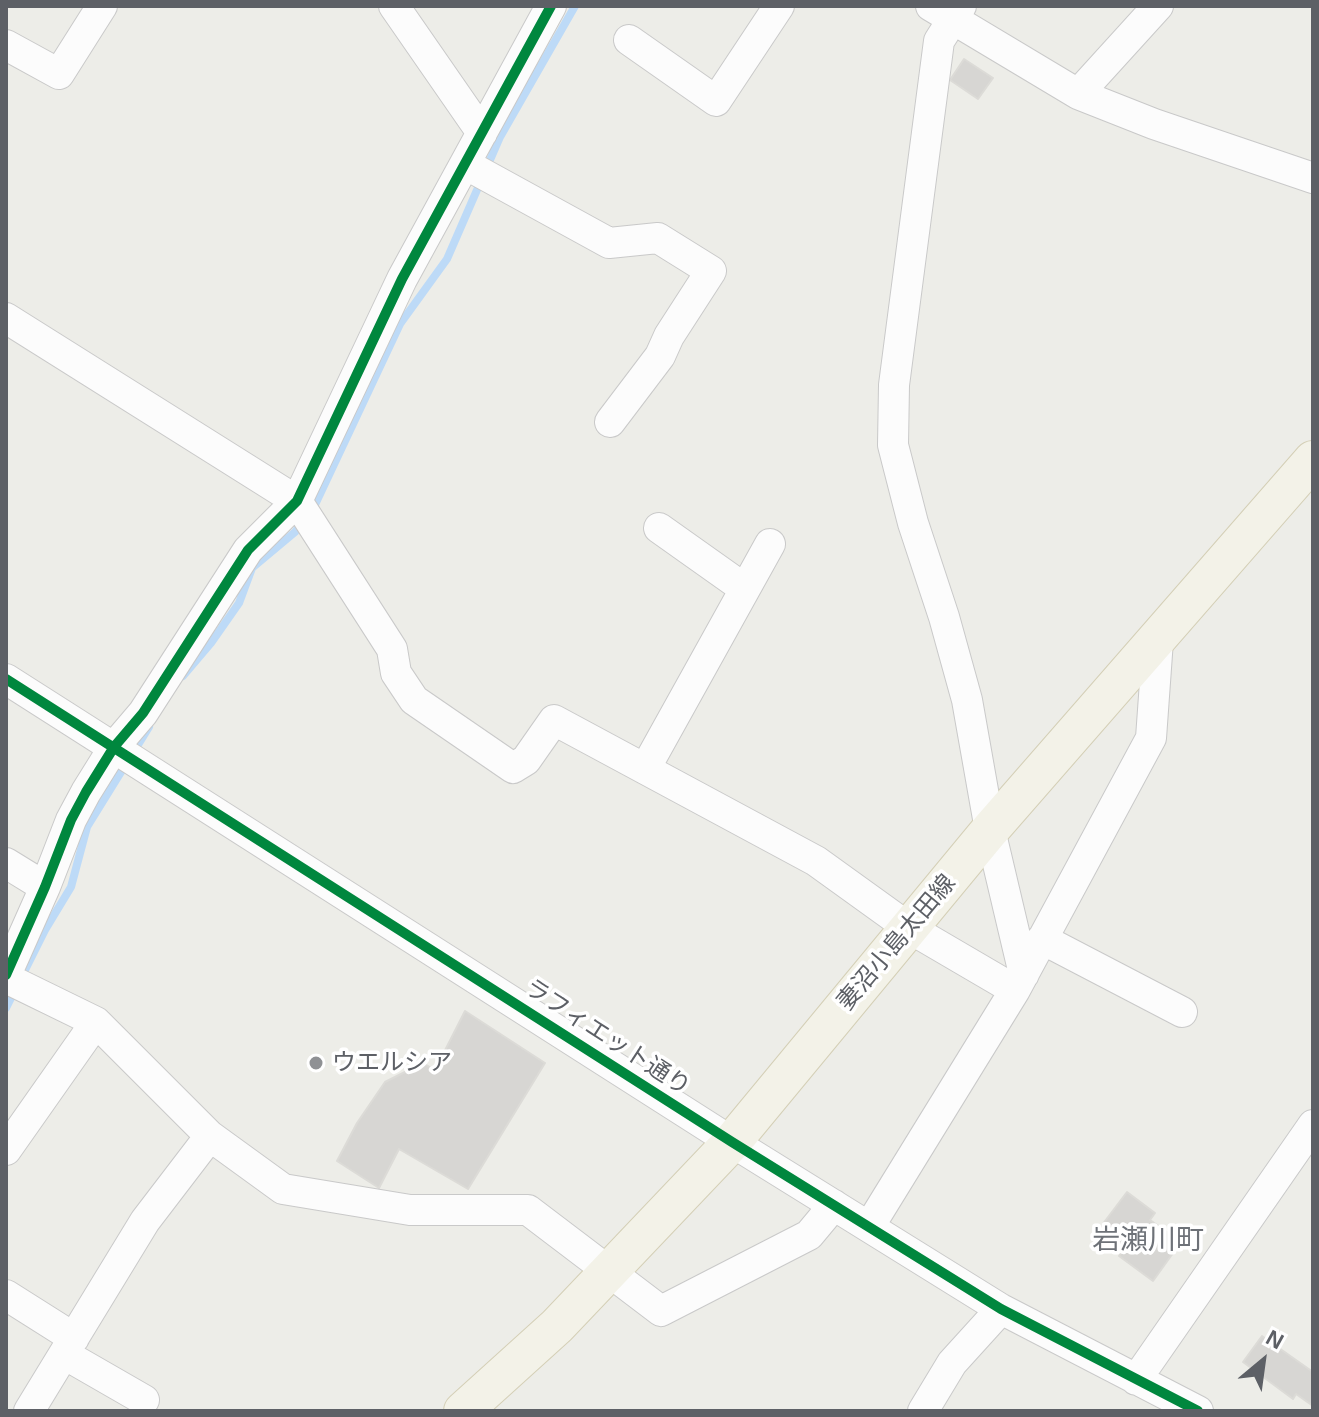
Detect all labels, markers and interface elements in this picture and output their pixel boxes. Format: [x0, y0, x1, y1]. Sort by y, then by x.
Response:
street label: 妻沼小島太田線 [832, 869, 962, 1017]
street label: ラフィエット通り [519, 974, 695, 1102]
place label: ウエルシア [332, 1049, 452, 1077]
marker: ウエルシア [307, 1054, 325, 1072]
district label: 岩瀬川町 [1092, 1224, 1204, 1258]
north arrow [1223, 1321, 1303, 1401]
text: N [1262, 1325, 1288, 1354]

